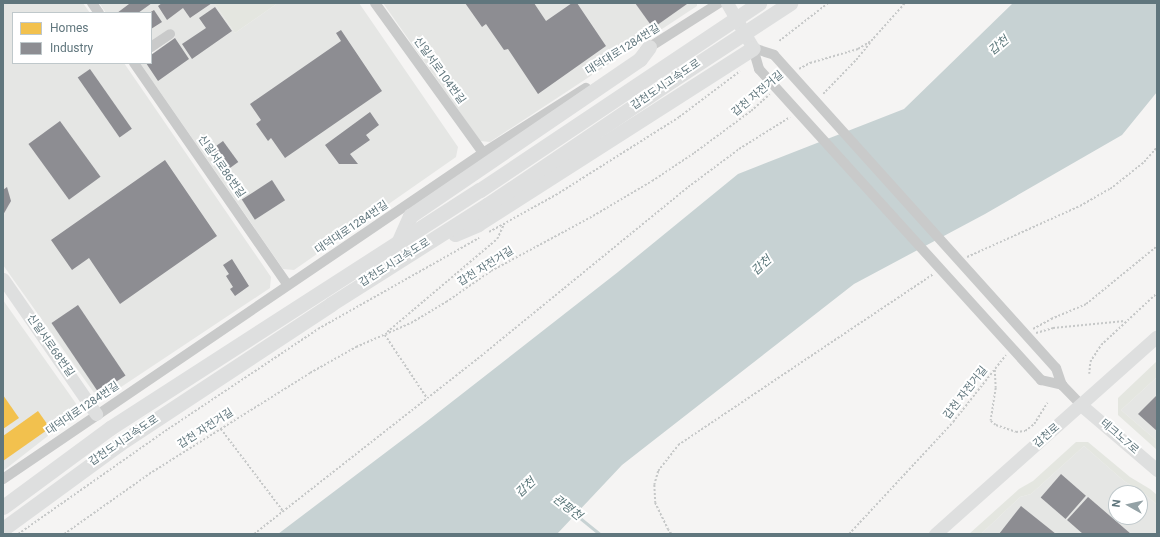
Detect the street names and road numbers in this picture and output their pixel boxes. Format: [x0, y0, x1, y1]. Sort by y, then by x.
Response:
street label: 대덕대로1284번길 [583, 22, 663, 78]
street label: 신일서로104번길 [410, 35, 468, 107]
street label: 갑천도시고속도로 [629, 57, 703, 113]
street label: 갑천 자전거길 [729, 69, 787, 119]
street label: 신일서로86번길 [195, 133, 247, 201]
street label: 대덕대로1284번길 [313, 199, 391, 257]
street label: 갑천도시고속도로 [357, 236, 433, 290]
street label: 갑천 자전거길 [456, 245, 516, 289]
street label: 신일서로68번길 [24, 312, 76, 380]
street label: 갑천 자전거길 [941, 364, 991, 422]
street label: 대덕대로1284번길 [44, 380, 122, 438]
street label: 갑천 자전거길 [176, 406, 236, 452]
street label: 갑천도시고속도로 [87, 413, 161, 469]
street label: 테크노7로 [1097, 417, 1141, 457]
street label: 갑천로 [1031, 421, 1063, 451]

